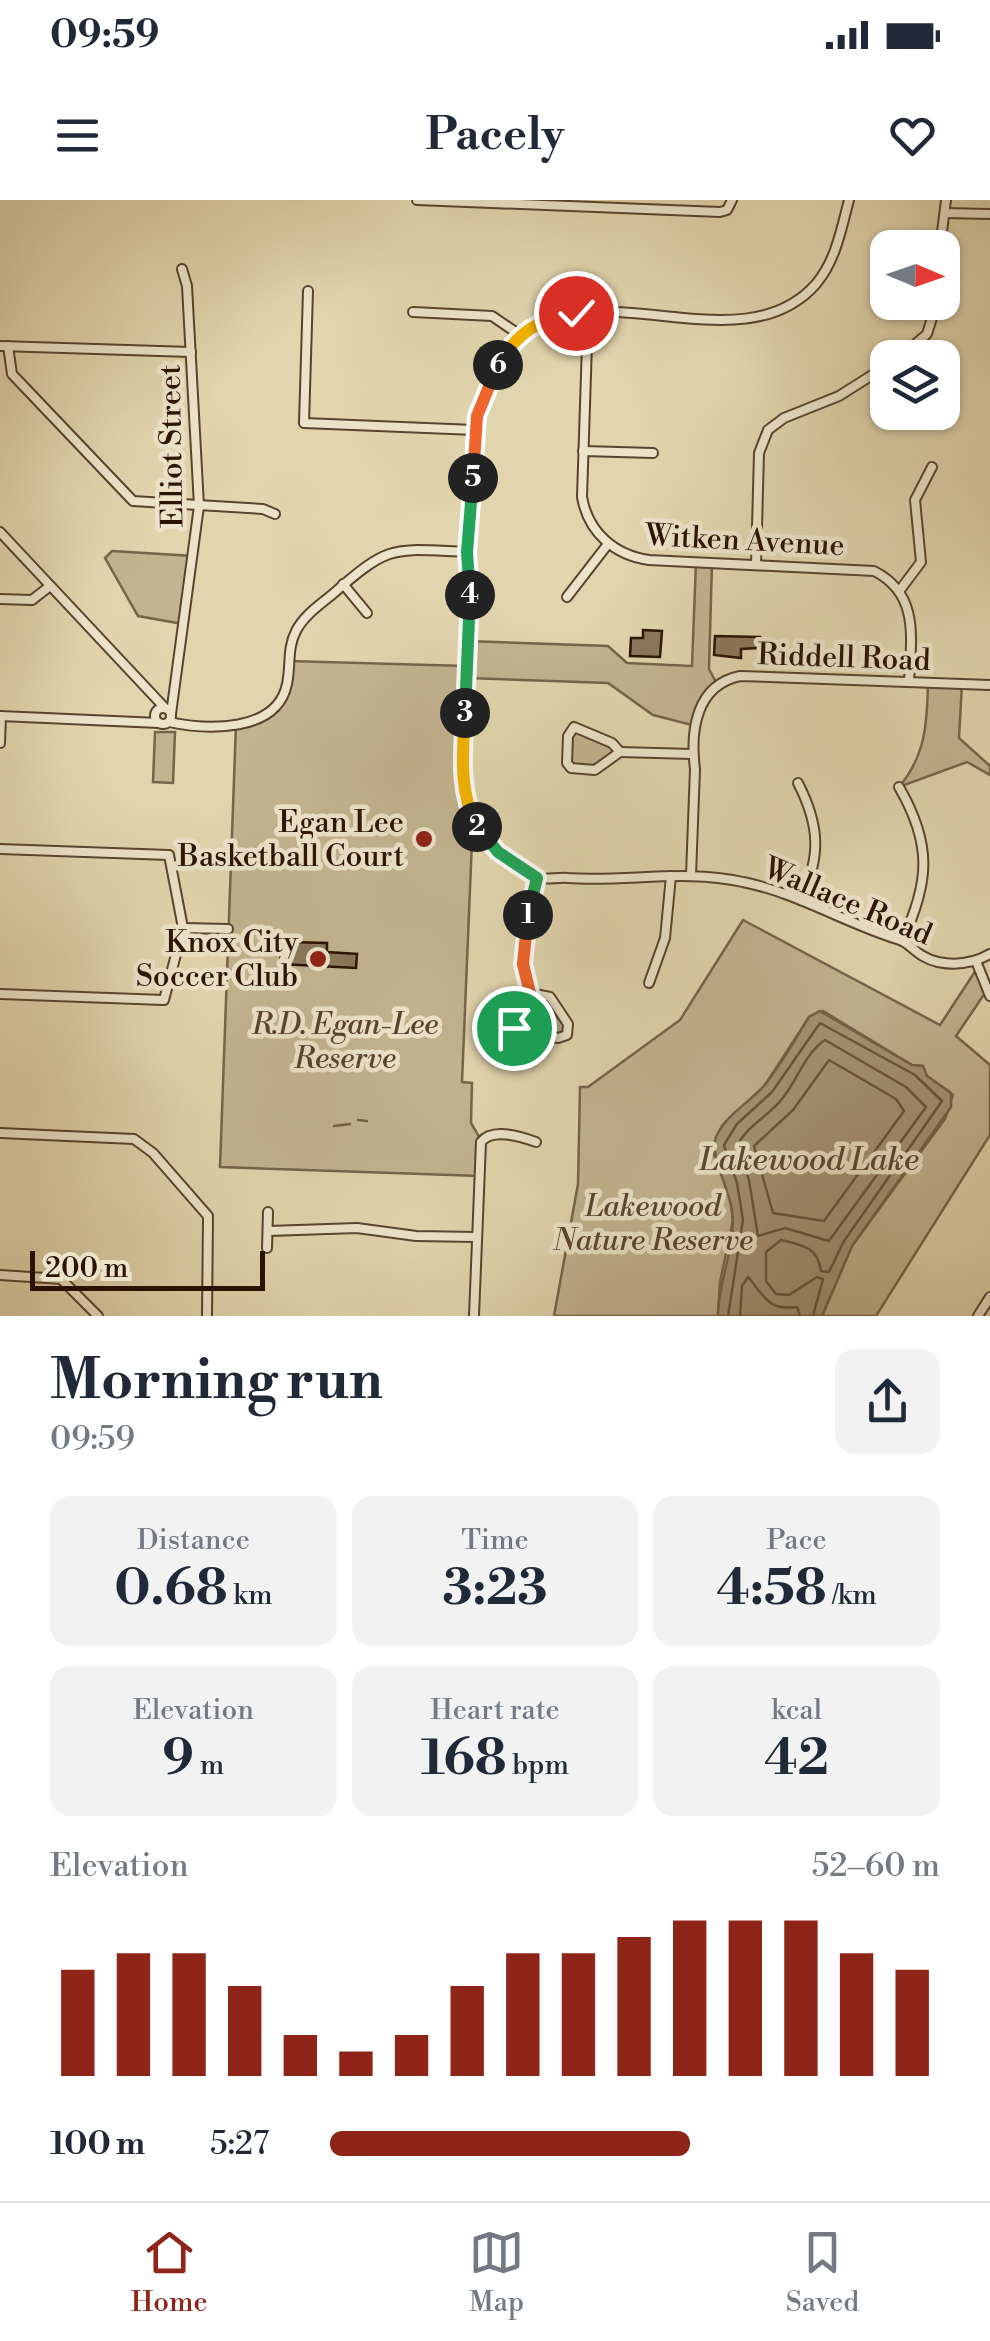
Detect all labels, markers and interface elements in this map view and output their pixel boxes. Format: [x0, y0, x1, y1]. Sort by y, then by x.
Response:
text: 09:59 [50, 12, 159, 59]
text: Pacely [426, 107, 564, 164]
icon: menu [50, 108, 105, 163]
icon: heart [885, 108, 940, 163]
north arrow [870, 230, 960, 320]
map controls [870, 230, 960, 430]
pin [534, 271, 619, 356]
icon: check [549, 286, 604, 341]
pin: 6 [473, 340, 523, 390]
button: layers [870, 340, 960, 430]
text: 6 [489, 347, 507, 382]
street label: Elliot Street [152, 364, 192, 528]
pin: 5 [448, 453, 498, 503]
text: 5 [464, 460, 482, 495]
street label: Witken Avenue [643, 517, 846, 565]
pin: 4 [445, 570, 495, 620]
text: 4 [461, 577, 479, 612]
street label: Riddell Road [757, 636, 931, 680]
pin: 3 [440, 688, 490, 738]
text: 3 [457, 695, 473, 730]
pin: 2 [452, 802, 502, 852]
place label: Egan Lee Basketball Court [177, 804, 404, 876]
text: 2 [468, 809, 486, 844]
marker: Egan Lee Basketball Court [413, 828, 435, 850]
street label: Wallace Road [757, 849, 938, 954]
pin: 1 [503, 890, 553, 940]
text: 1 [521, 897, 535, 932]
place label: Knox City Soccer Club [136, 924, 298, 996]
marker: Knox City Soccer Club [307, 948, 329, 970]
pin [472, 986, 557, 1071]
icon: arrive [487, 1001, 542, 1056]
park label: R.D. Egan-Lee Reserve [251, 1006, 438, 1078]
water label: Lakewood Lake [698, 1140, 919, 1180]
park label: Lakewood Nature Reserve [552, 1188, 753, 1260]
scale bar [30, 1246, 265, 1290]
text: 200 m [45, 1251, 128, 1286]
text: Morning run [50, 1347, 383, 1416]
button: share [835, 1349, 940, 1454]
text: 09:59 [50, 1419, 135, 1459]
text: Distance [137, 1523, 250, 1558]
text: Time [461, 1523, 529, 1558]
text: Pace [767, 1523, 827, 1558]
text: 0.68 [114, 1558, 228, 1620]
text: 3:23 [442, 1558, 548, 1620]
text: 4:58 [717, 1558, 827, 1620]
text: km [228, 1578, 272, 1613]
text: /km [827, 1578, 877, 1613]
text: Elevation [133, 1693, 254, 1728]
text: Heart rate [430, 1693, 560, 1728]
text: kcal [771, 1693, 822, 1728]
text: 9 [162, 1728, 194, 1790]
text: 168 [421, 1728, 507, 1790]
text: 42 [764, 1728, 829, 1790]
text: m [194, 1748, 224, 1783]
text: bpm [507, 1748, 569, 1783]
text: Elevation [50, 1846, 189, 1886]
text: 52–60 m [812, 1846, 940, 1886]
text: 100 m [50, 2124, 145, 2164]
text: 5:27 [210, 2124, 269, 2164]
tab: Home [131, 2225, 208, 2320]
tab: Map [469, 2225, 524, 2320]
tab: Saved [786, 2225, 859, 2320]

